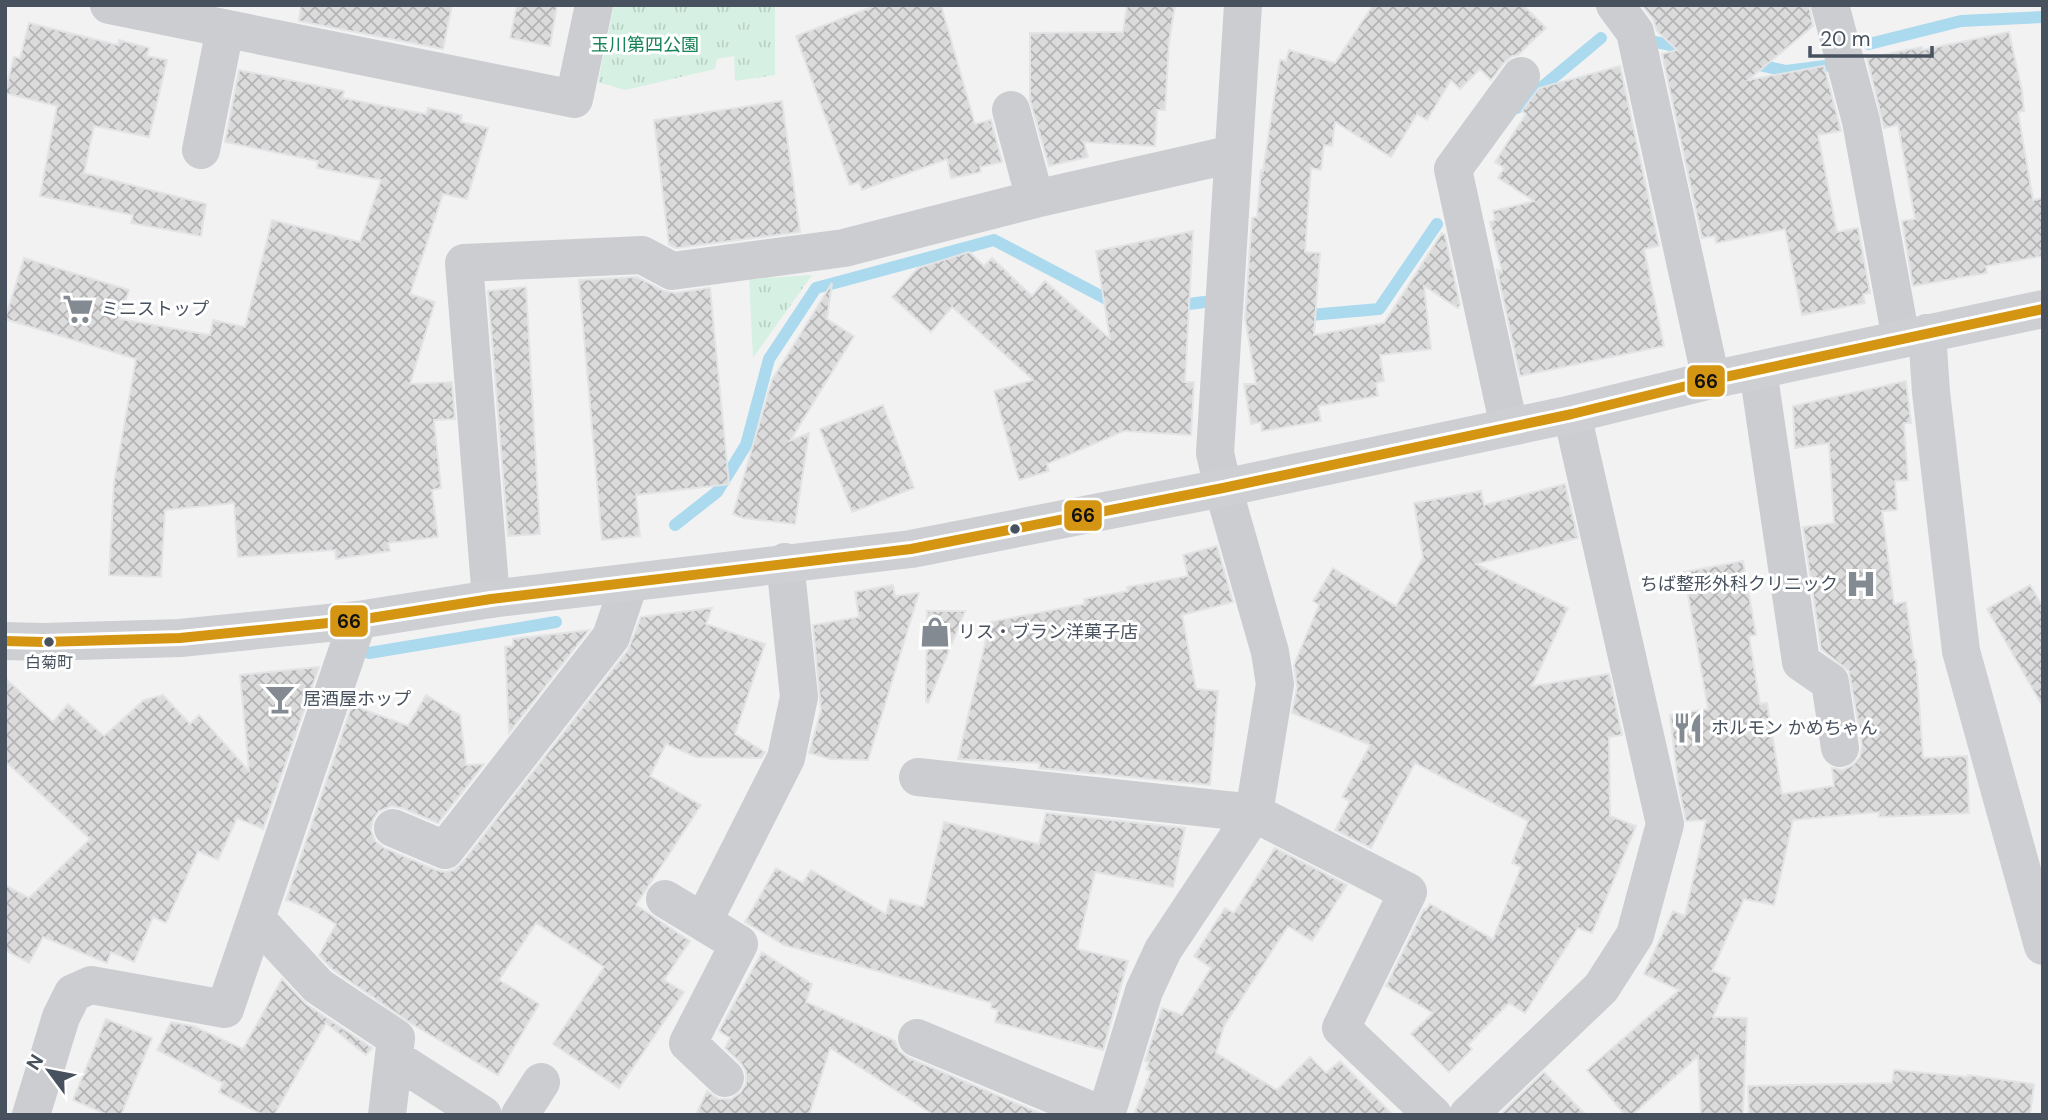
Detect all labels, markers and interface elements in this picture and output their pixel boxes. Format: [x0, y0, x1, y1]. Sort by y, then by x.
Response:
scale bar [1810, 14, 1932, 58]
text: 20 m [1820, 25, 1871, 53]
park label: 玉川第四公園 [591, 33, 699, 57]
supermarket icon: ミニストップ [61, 292, 95, 326]
place label: ミニストップ [101, 297, 209, 321]
line badge: 66 [1686, 364, 1726, 398]
text: 66 [1694, 369, 1718, 394]
line badge: 66 [1063, 499, 1103, 532]
text: 66 [1071, 503, 1095, 528]
unlabelled marker [1008, 522, 1022, 536]
hospital icon: ちば整形外科クリニック [1844, 567, 1878, 601]
place label: ちば整形外科クリニック [1640, 572, 1838, 596]
line badge: 66 [329, 604, 369, 638]
text: 66 [337, 609, 361, 634]
shop icon: リス・ブラン洋菓子店 [918, 615, 952, 649]
place label: リス・ブラン洋菓子店 [958, 620, 1138, 644]
marker: 白菊町 [42, 635, 56, 649]
place label: 白菊町 [25, 652, 73, 673]
bar icon: 居酒屋ホップ [263, 682, 297, 716]
place label: 居酒屋ホップ [303, 687, 411, 711]
restaurant icon: ホルモン かめちゃん [1671, 711, 1705, 745]
place label: ホルモン かめちゃん [1711, 716, 1878, 740]
north arrow [14, 1036, 84, 1106]
text: N [21, 1050, 49, 1075]

